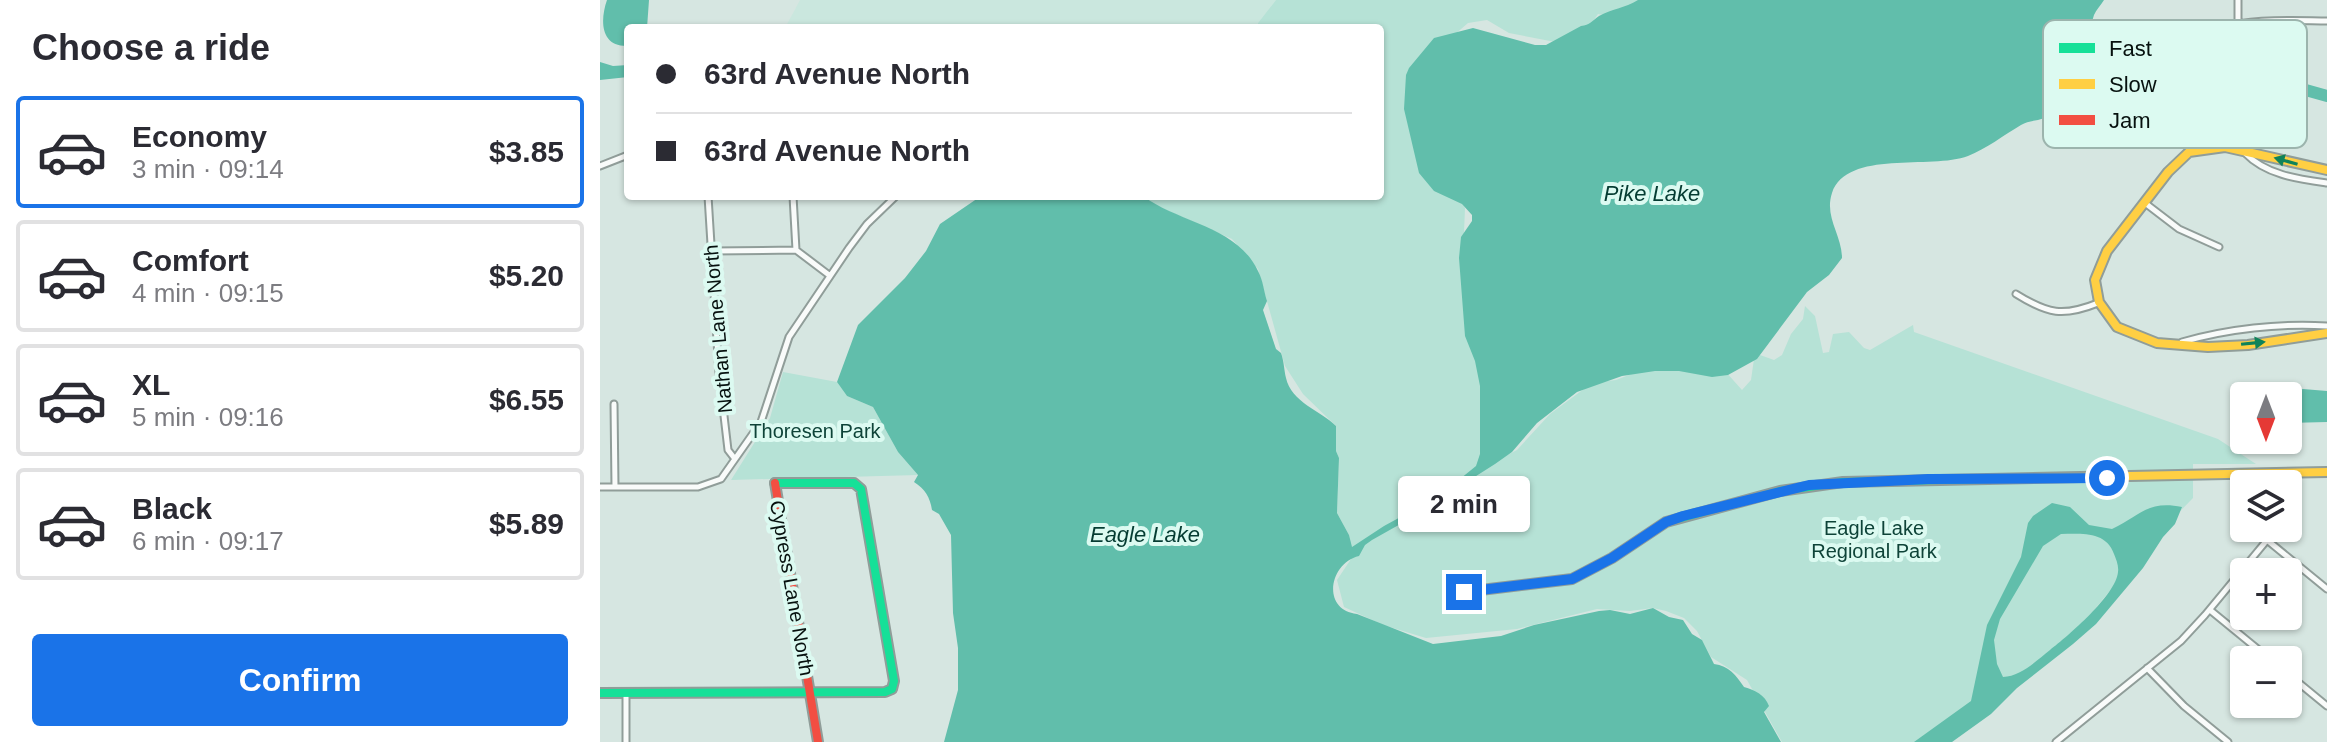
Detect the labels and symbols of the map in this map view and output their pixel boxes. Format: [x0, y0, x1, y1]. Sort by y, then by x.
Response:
legend [2043, 20, 2307, 148]
text: Fast [2109, 36, 2152, 61]
text: Slow [2109, 72, 2157, 97]
text: Jam [2109, 108, 2151, 133]
one-way arrow [2273, 154, 2297, 167]
water label: Pike Lake [1604, 181, 1700, 206]
street label: Nathan Lane North [700, 244, 736, 414]
one-way arrow [2241, 337, 2266, 350]
north arrow [2230, 382, 2302, 454]
park label: Thoresen Park [749, 420, 882, 442]
route start [2089, 460, 2125, 496]
callout: 2 min [1398, 476, 1530, 532]
street label: Cypress Lane North [766, 499, 818, 677]
park label: Eagle Lake Regional Park [1811, 517, 1938, 562]
water label: Eagle Lake [1090, 522, 1200, 547]
route end [1446, 574, 1482, 610]

